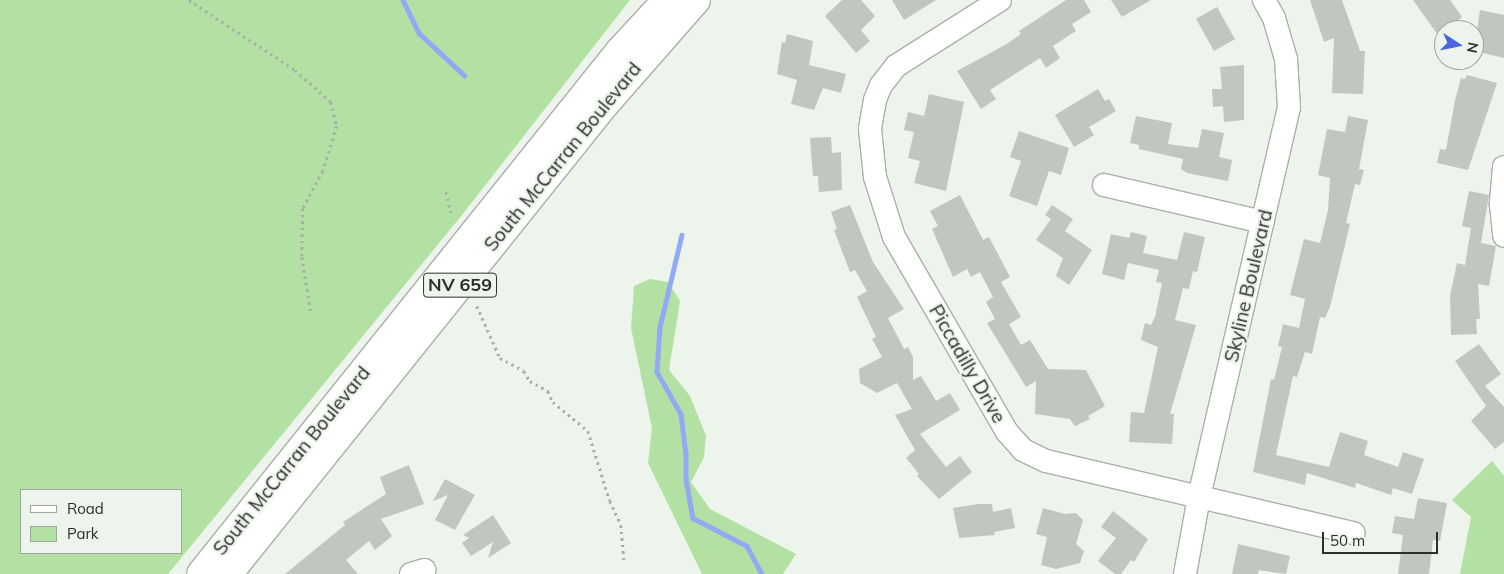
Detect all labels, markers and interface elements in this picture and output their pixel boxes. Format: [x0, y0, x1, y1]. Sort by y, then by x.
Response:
north arrow [1434, 20, 1484, 70]
text: N [1463, 41, 1483, 55]
street label: South McCarran Boulevard [480, 58, 646, 256]
street label: Skyline Boulevard [1220, 208, 1278, 364]
road number: NV 659 [422, 270, 498, 300]
street label: Piccadilly Drive [924, 301, 1010, 427]
street label: South McCarran Boulevard [209, 362, 375, 560]
legend [20, 489, 182, 554]
text: Road [67, 499, 104, 518]
scale bar [1324, 522, 1440, 554]
text: Park [67, 524, 99, 543]
text: 50 m [1330, 531, 1365, 550]

